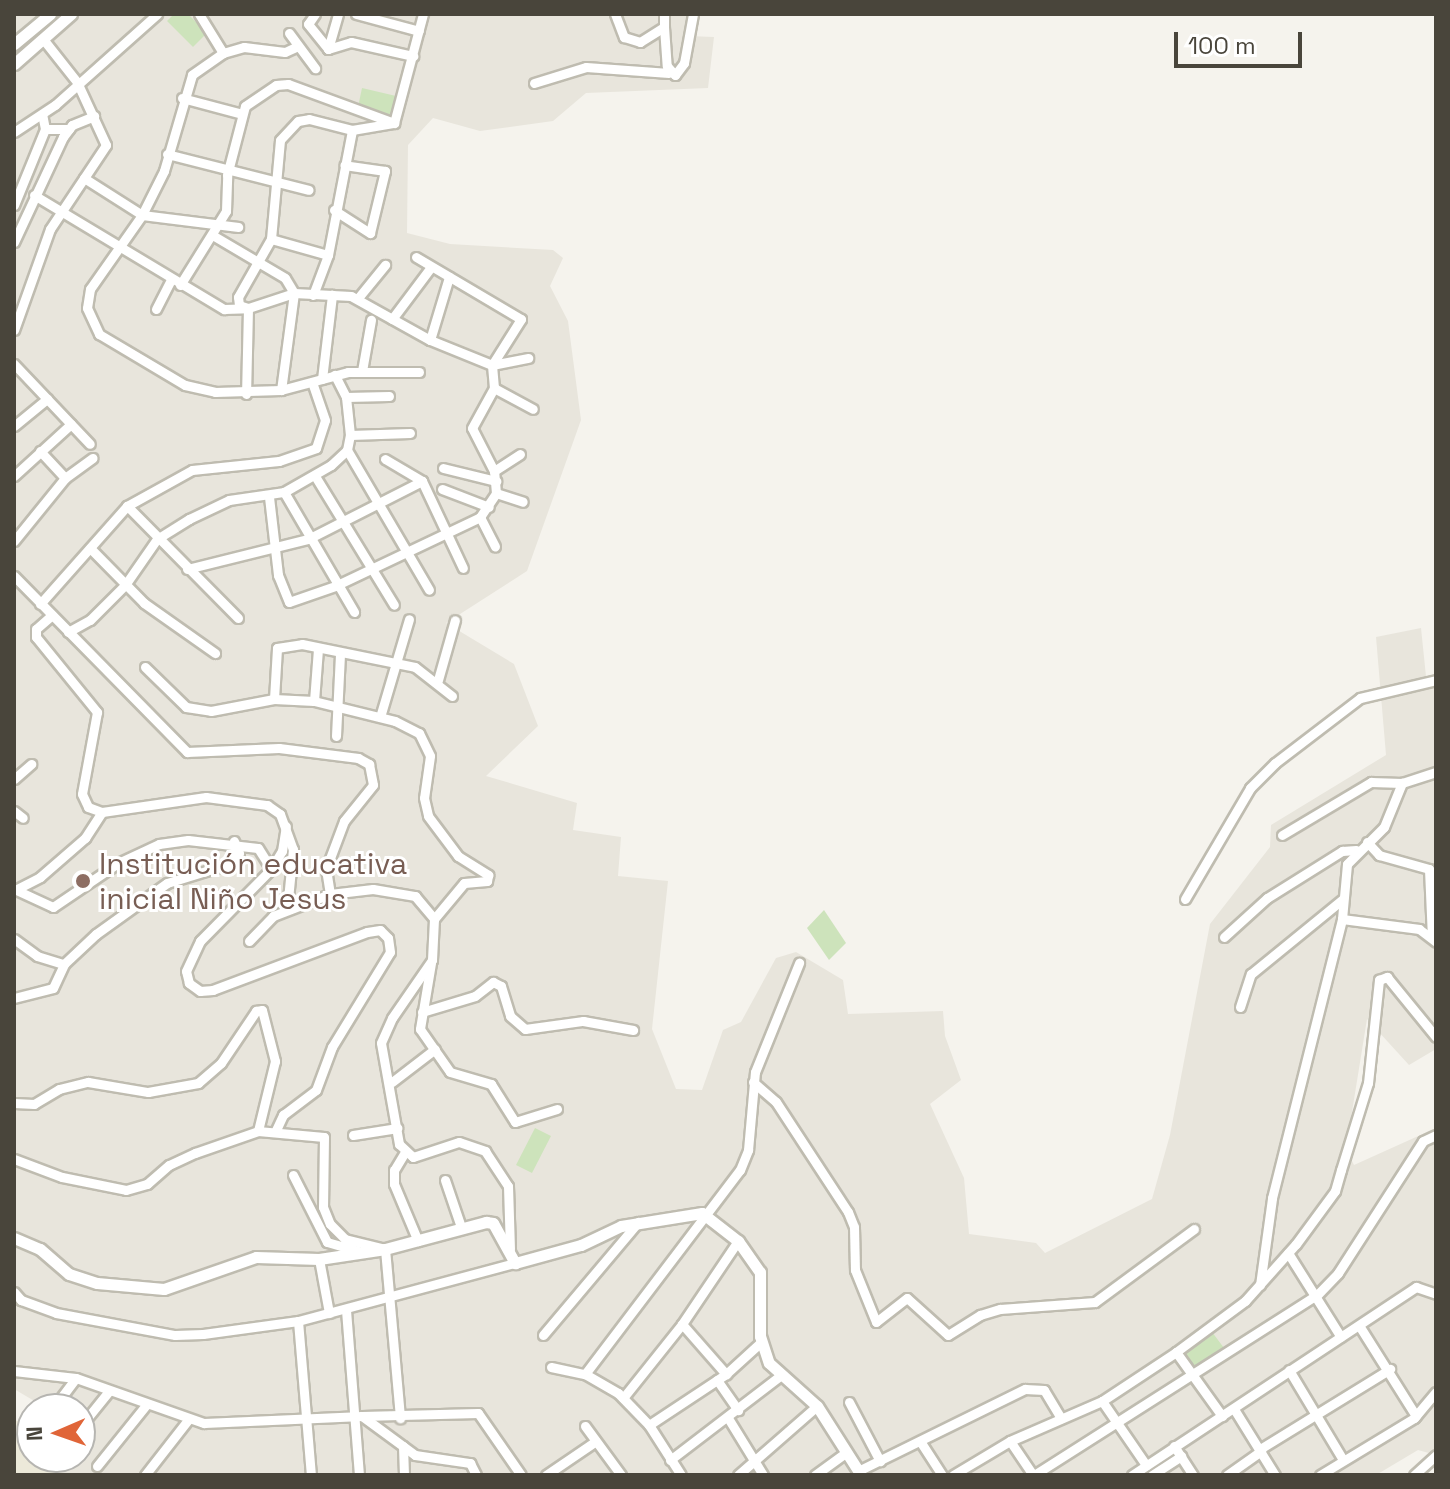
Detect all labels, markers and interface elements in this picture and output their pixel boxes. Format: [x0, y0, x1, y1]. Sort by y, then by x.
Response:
scale bar [1178, 16, 1306, 66]
text: 100 m [1188, 30, 1256, 61]
place label: Institución educativa inicial Niño Jesus [99, 846, 407, 916]
marker: Institución educativa inicial Niño Jesus [74, 872, 92, 890]
north arrow [16, 1393, 96, 1473]
text: N [20, 1426, 48, 1442]

